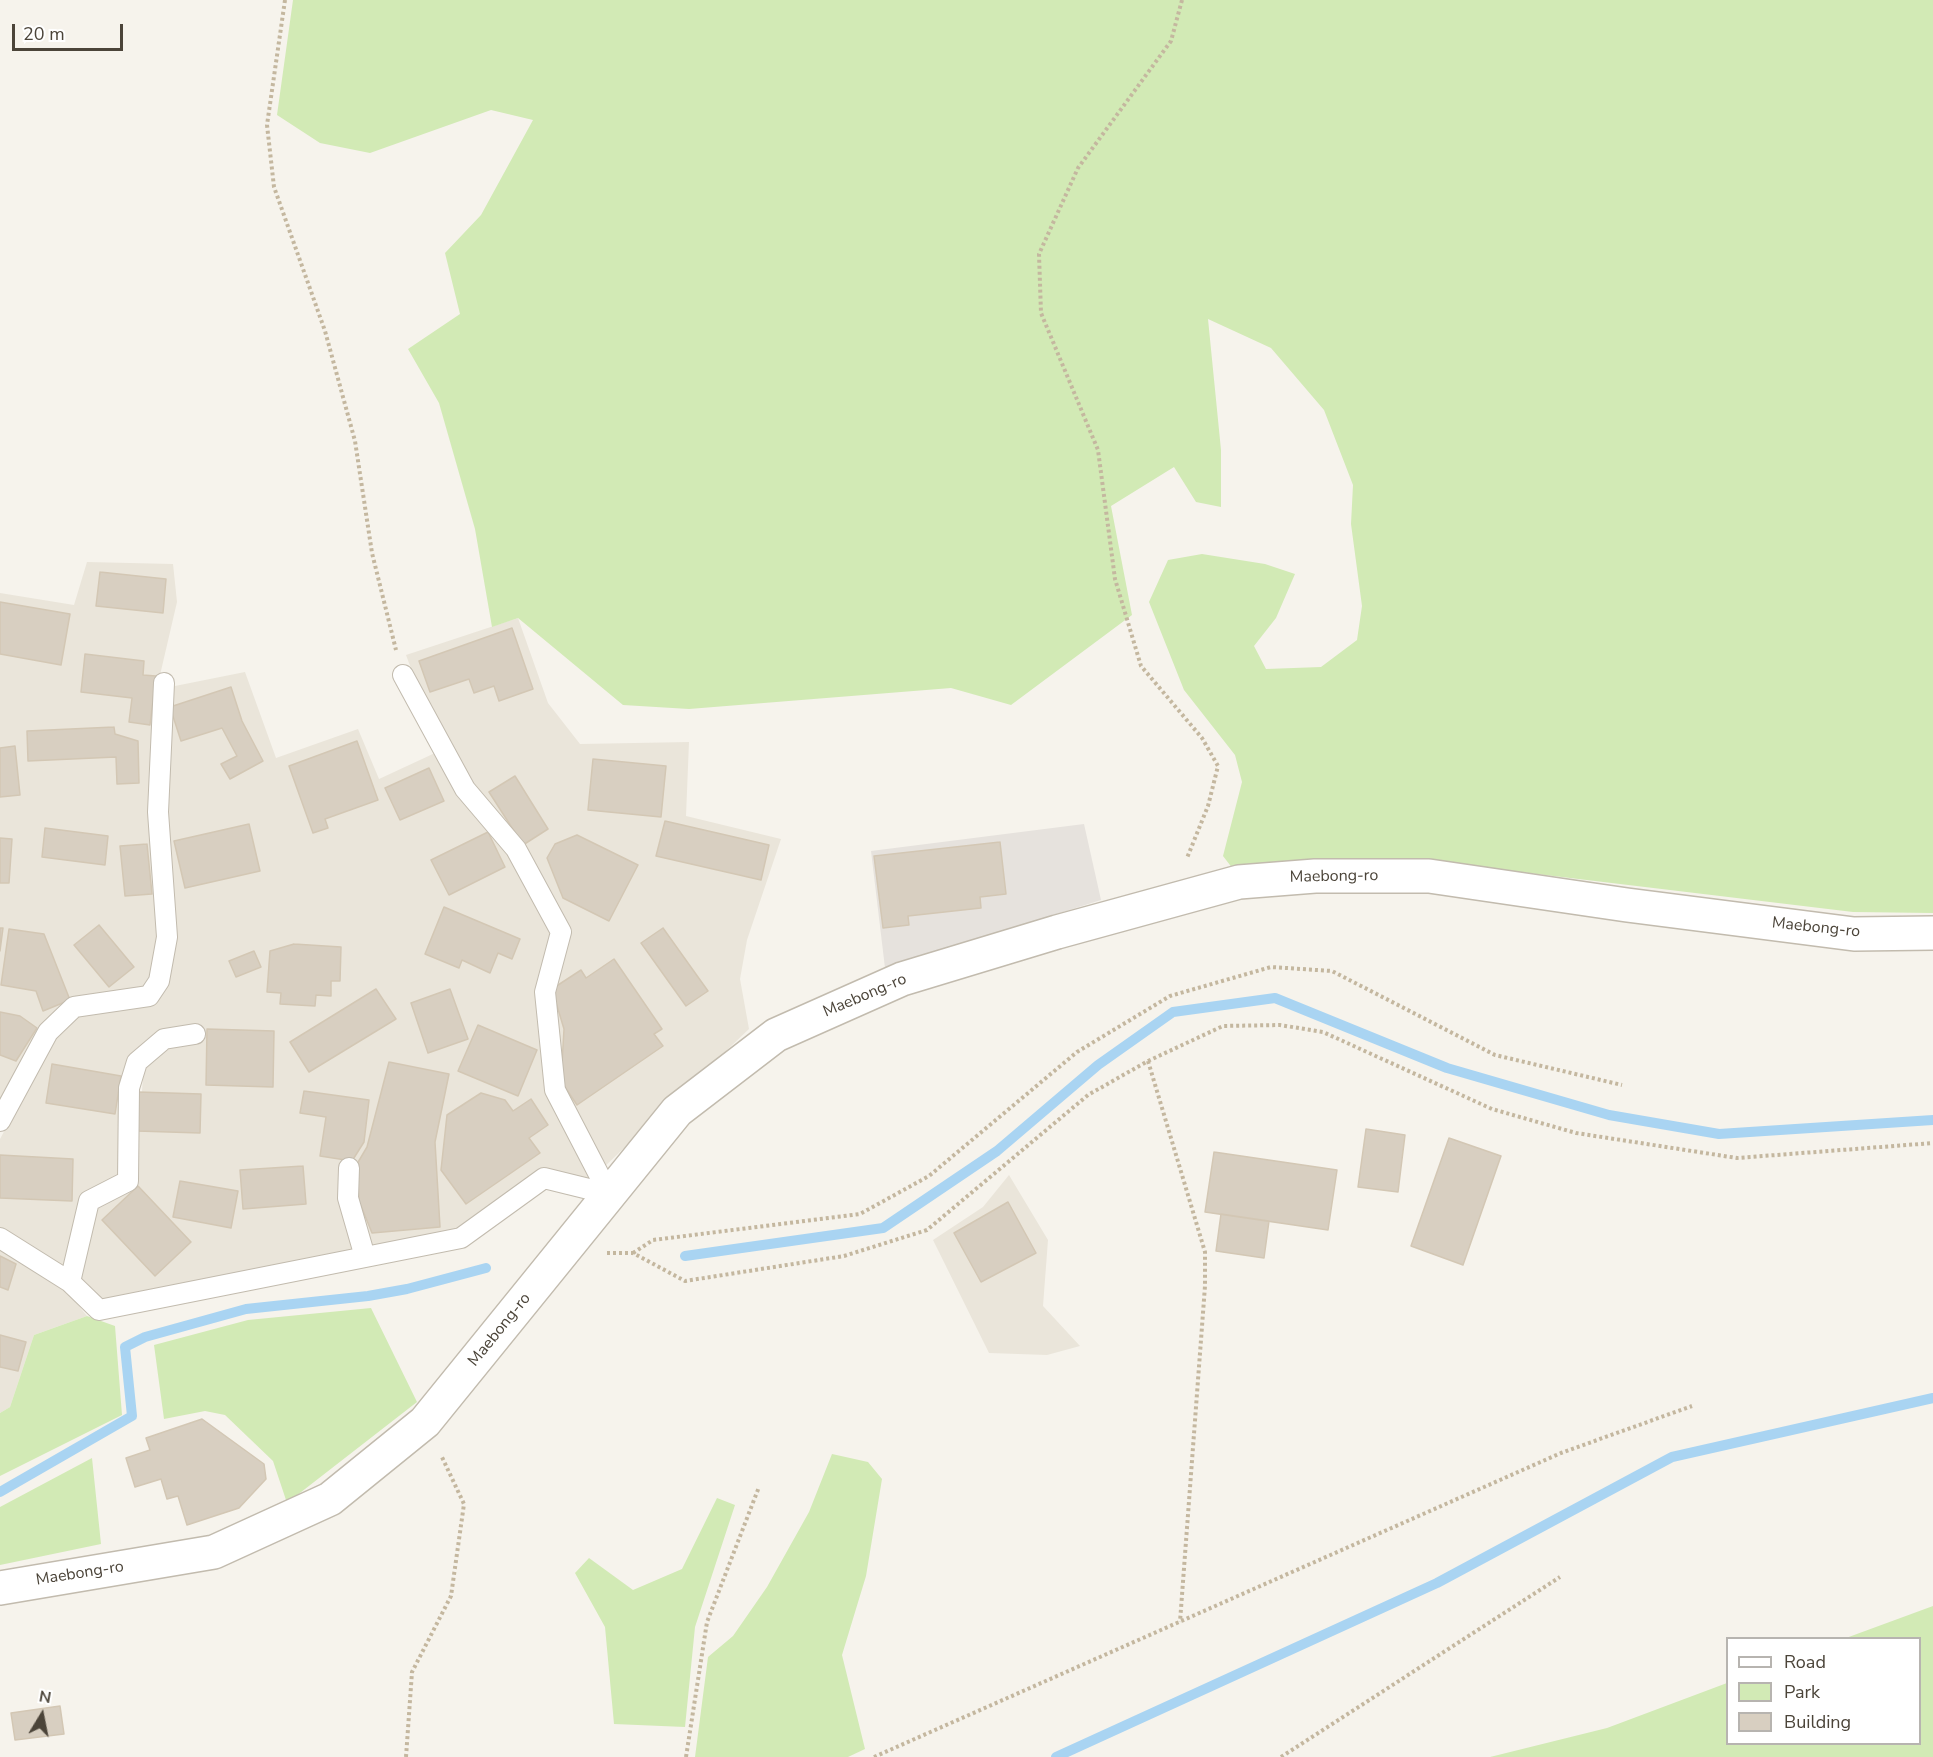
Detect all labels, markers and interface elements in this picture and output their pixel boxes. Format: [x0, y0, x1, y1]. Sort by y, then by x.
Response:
scale bar [15, 12, 126, 50]
text: 20 m [23, 22, 65, 46]
street label: Maebong-ro [1290, 867, 1378, 887]
street label: Maebong-ro [1771, 914, 1861, 942]
street label: Maebong-ro [820, 970, 910, 1022]
street label: Maebong-ro [465, 1290, 535, 1370]
street label: Maebong-ro [35, 1558, 125, 1590]
legend [1726, 1637, 1921, 1745]
text: Road [1784, 1650, 1826, 1674]
text: Park [1784, 1680, 1820, 1704]
north arrow [12, 1685, 72, 1745]
text: N [37, 1685, 53, 1709]
text: Building [1784, 1710, 1851, 1734]

